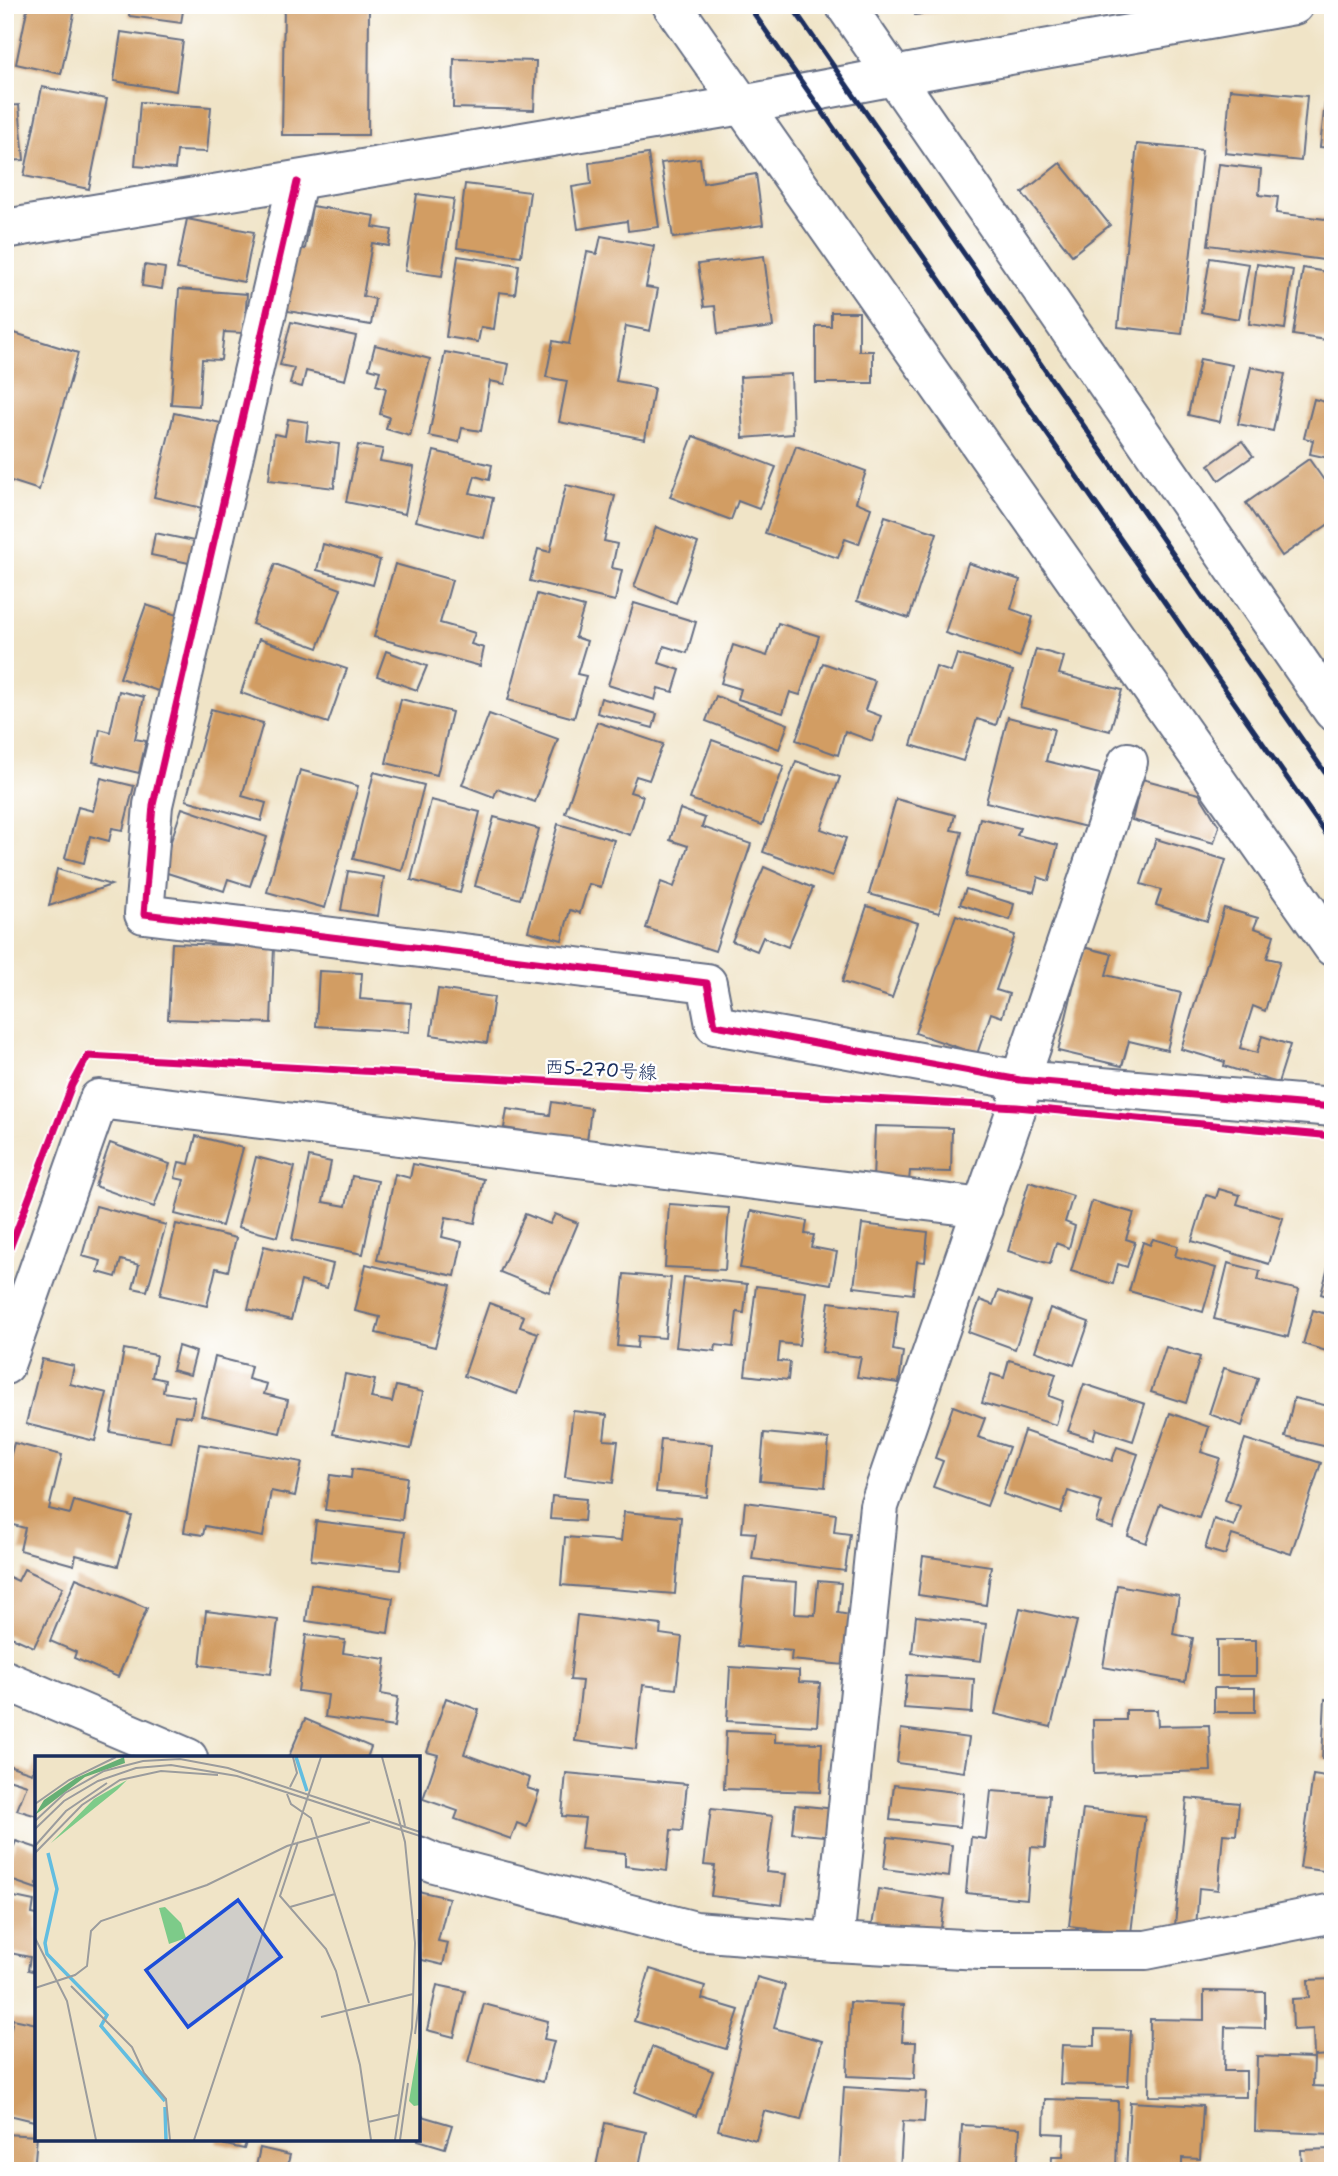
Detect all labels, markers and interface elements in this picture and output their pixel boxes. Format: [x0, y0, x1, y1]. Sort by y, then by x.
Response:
street label: 西5-270号線 [544, 1054, 658, 1085]
inset map [35, 1756, 420, 2141]

